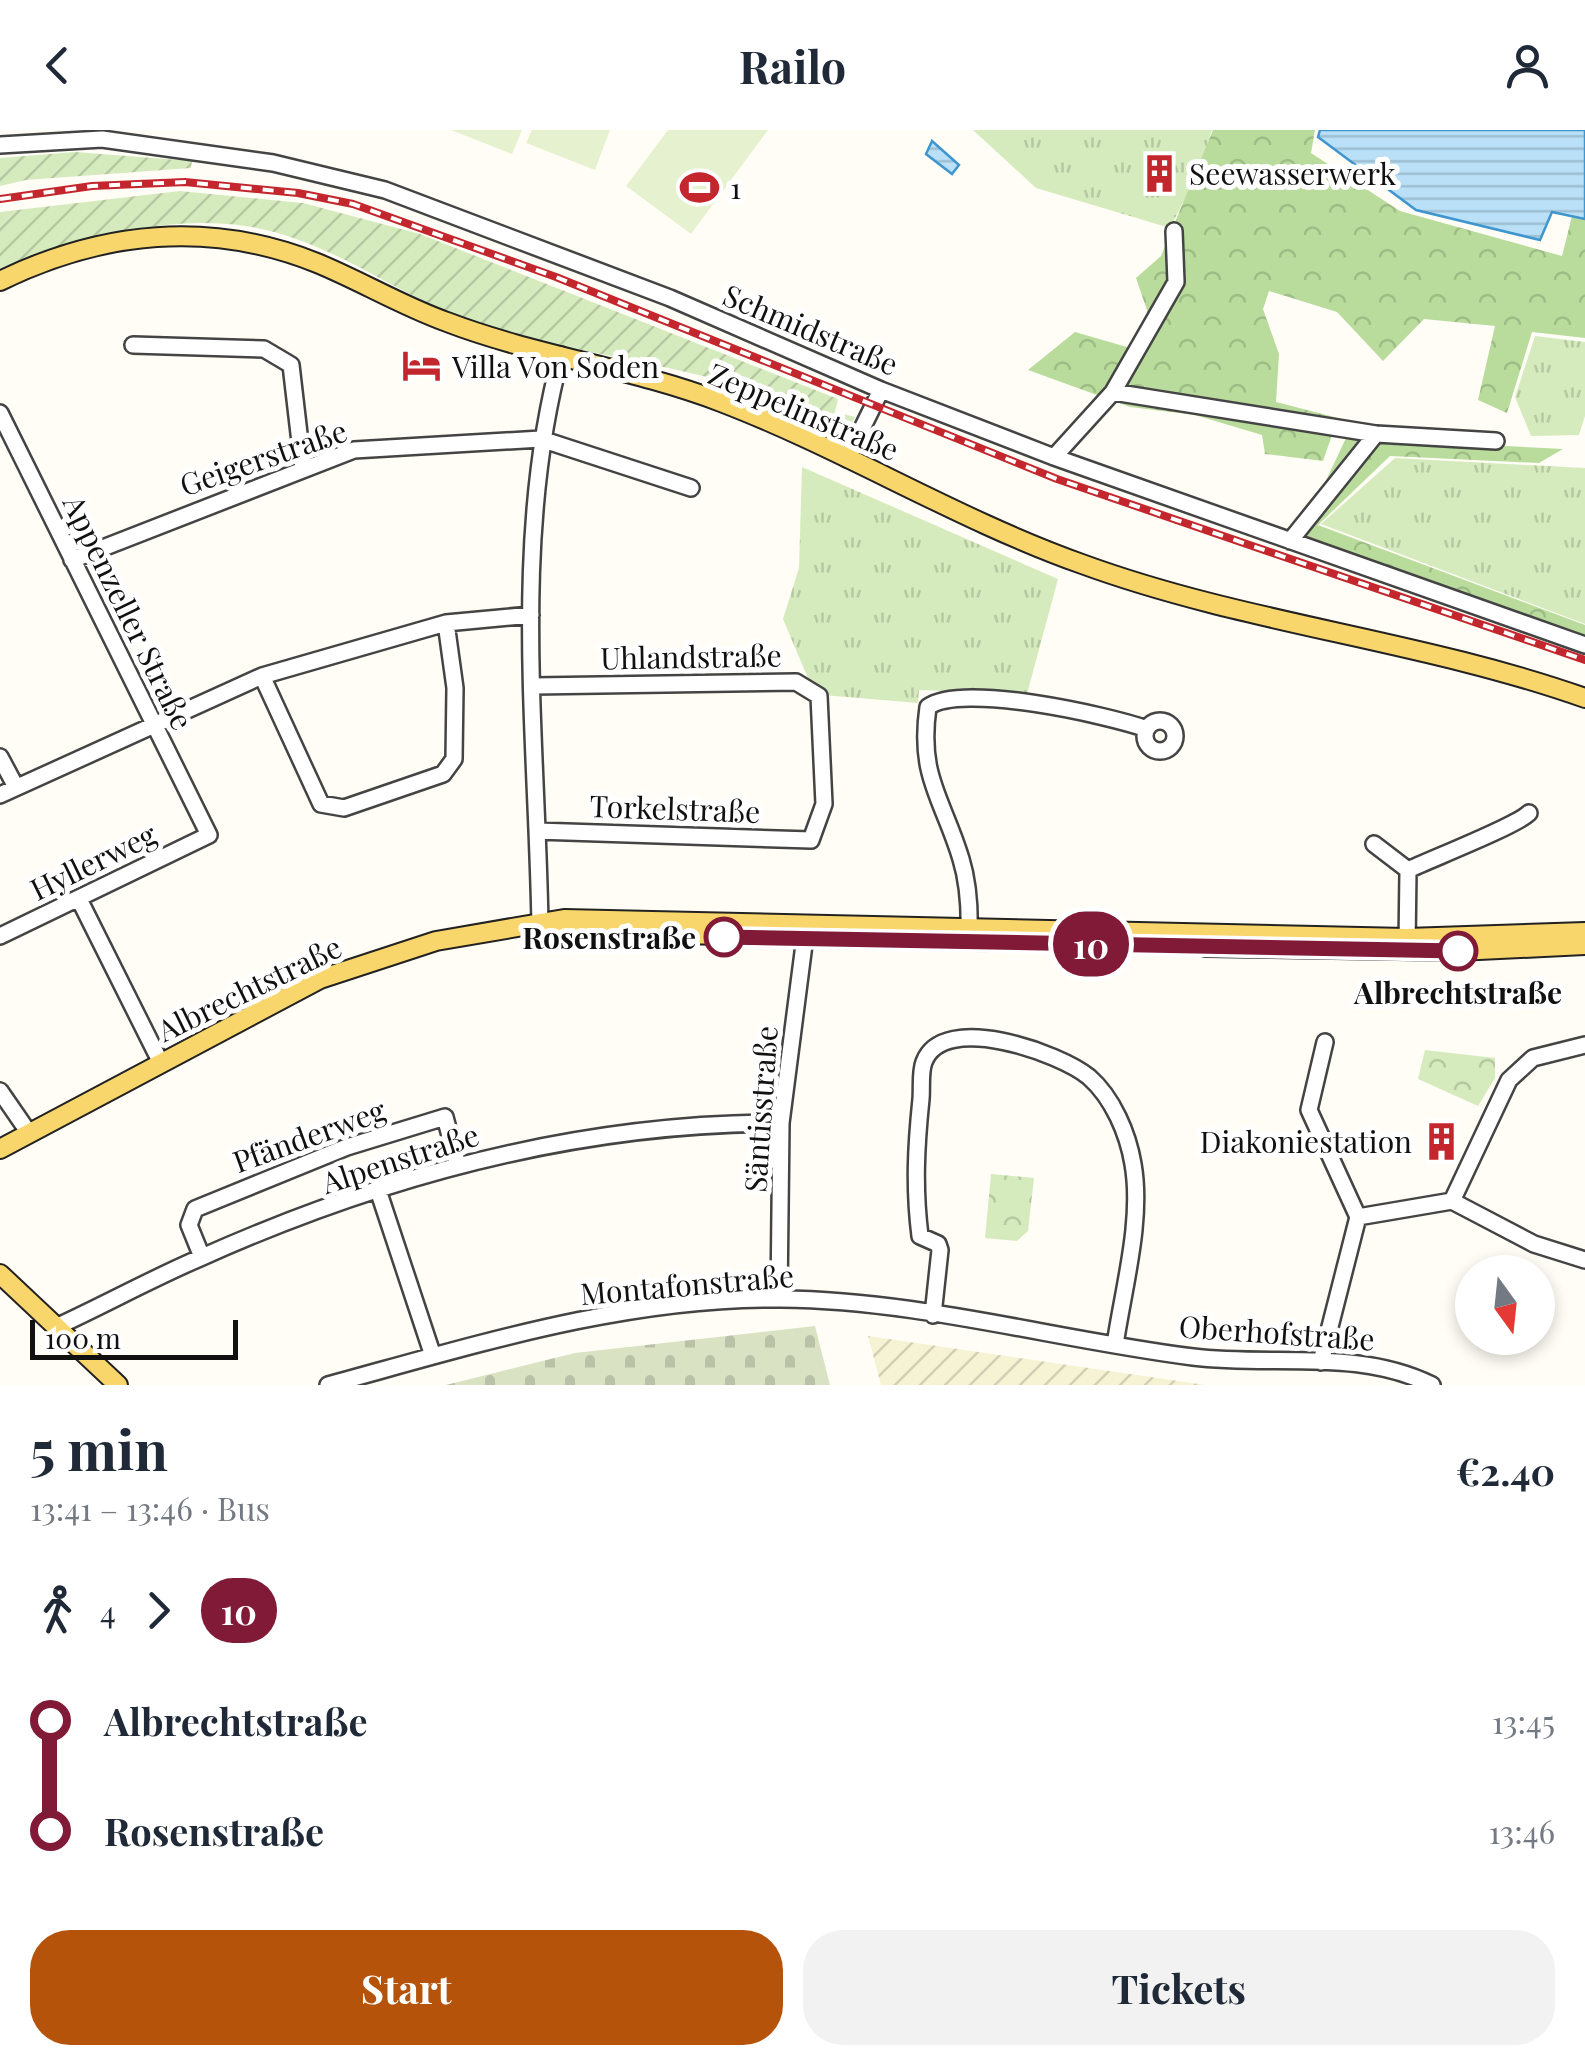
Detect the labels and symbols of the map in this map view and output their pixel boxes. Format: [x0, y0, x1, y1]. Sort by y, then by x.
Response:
building icon: Seewasserwerk [1138, 152, 1180, 194]
place label: Seewasserwerk [1189, 153, 1396, 193]
sports icon: 1 [679, 166, 721, 208]
place label: 1 [730, 167, 741, 207]
street label: Schmidstraße [717, 274, 905, 384]
hotel icon: Villa Von Soden [401, 345, 443, 387]
place label: Villa Von Soden [451, 346, 659, 386]
street label: Zeppelinstraße [703, 353, 905, 469]
street label: Geigerstraße [174, 410, 352, 504]
street label: Appenzeller Straße [54, 487, 203, 736]
street label: Uhlandstraße [600, 634, 782, 678]
street label: Torkelstraße [589, 785, 761, 831]
street label: Hyllerweg [23, 813, 163, 909]
line badge: 10 [1046, 912, 1136, 976]
place label: Rosenstraße [522, 917, 696, 957]
marker: Rosenstraße [705, 918, 743, 956]
street label: Albrechtstraße [149, 926, 348, 1050]
marker: Albrechtstraße [1439, 932, 1477, 970]
place label: Albrechtstraße [1353, 972, 1562, 1012]
street label: Säntisstraße [734, 1024, 786, 1194]
street label: Pfänderweg [227, 1089, 391, 1181]
street label: Alpenstraße [315, 1114, 484, 1203]
building icon: Diakoniestation [1421, 1120, 1463, 1162]
place label: Diakoniestation [1200, 1121, 1412, 1161]
street label: Montafonstraße [579, 1255, 795, 1313]
north arrow [1455, 1255, 1555, 1355]
street label: Oberhofstraße [1178, 1305, 1376, 1359]
scale bar [30, 1315, 238, 1360]

